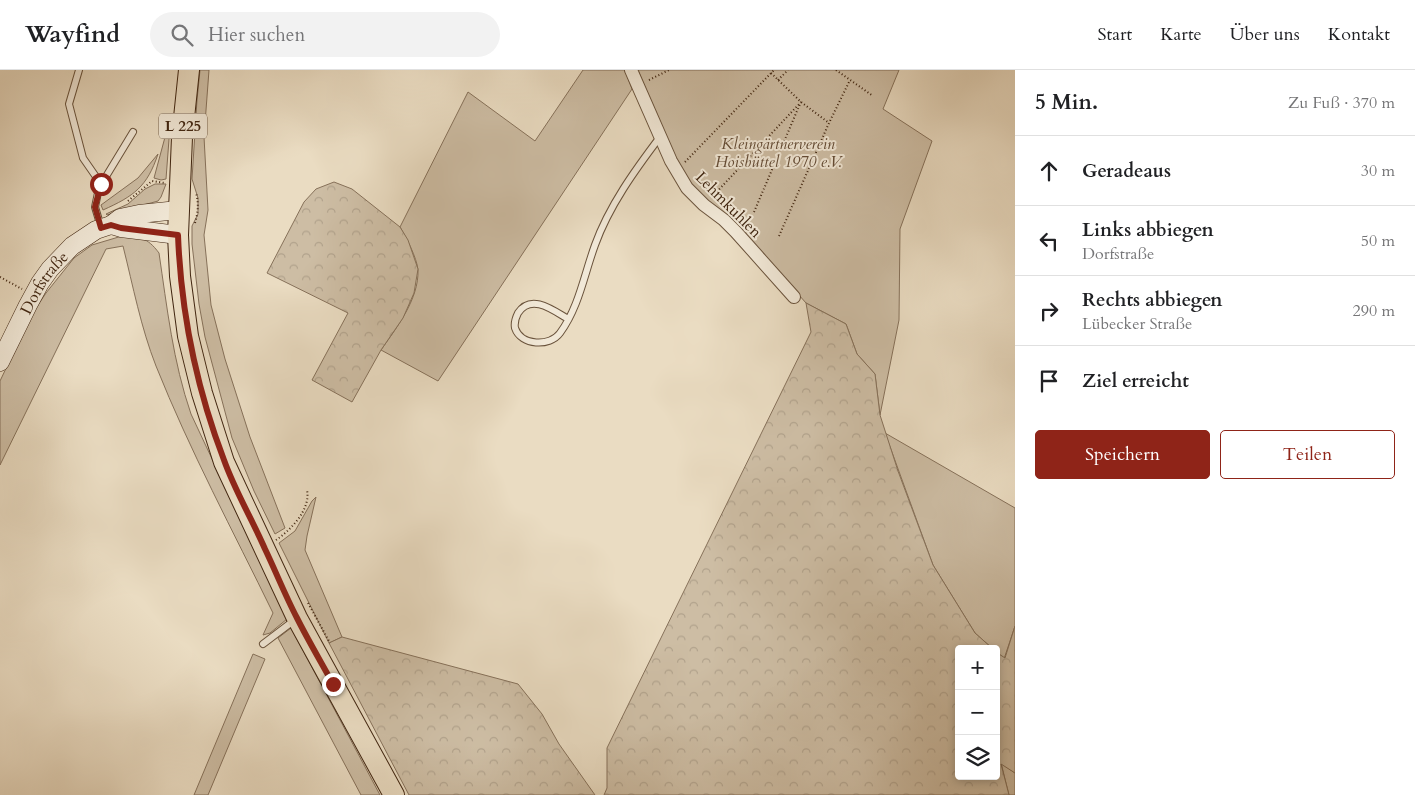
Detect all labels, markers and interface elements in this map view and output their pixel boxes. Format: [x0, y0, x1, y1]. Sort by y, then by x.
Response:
search box [150, 12, 500, 57]
text: Wayfind [25, 18, 120, 51]
icon: search [168, 21, 196, 49]
text: Hier suchen [208, 22, 305, 48]
text: Start [1097, 22, 1132, 47]
text: Karte [1160, 22, 1202, 47]
text: Über uns [1230, 22, 1300, 47]
text: Kontakt [1328, 22, 1390, 47]
text: 5 Min. [1035, 88, 1098, 117]
text: Zu Fuß · 370 m [1288, 92, 1395, 114]
road number: L 225 [159, 114, 207, 138]
park label: Kleingärtnerverein Hoisbüttel 1970 e.V. [715, 133, 844, 173]
icon: ahead [1035, 157, 1063, 185]
text: Geradeaus [1082, 158, 1171, 184]
text: 30 m [1361, 160, 1395, 182]
street label: Lehmkuhlen [690, 167, 766, 243]
route start [90, 173, 113, 196]
text: Links abbiegen [1082, 217, 1214, 243]
icon: left [1035, 227, 1063, 255]
text: 50 m [1361, 230, 1395, 252]
text: Dorfstraße [1082, 243, 1154, 265]
street label: Dorfstraße [15, 247, 73, 318]
text: Rechts abbiegen [1082, 287, 1223, 313]
icon: right [1035, 297, 1063, 325]
text: 290 m [1353, 300, 1395, 322]
text: Lübecker Straße [1082, 313, 1192, 335]
icon: arrive [1035, 367, 1063, 395]
text: Ziel erreicht [1082, 368, 1189, 394]
button: Speichern [1035, 430, 1210, 479]
button: Teilen [1220, 430, 1395, 479]
map controls [955, 645, 1000, 780]
button: + [955, 645, 1000, 690]
route end [322, 673, 345, 696]
button: − [955, 690, 1000, 735]
button: layers [955, 735, 1000, 780]

